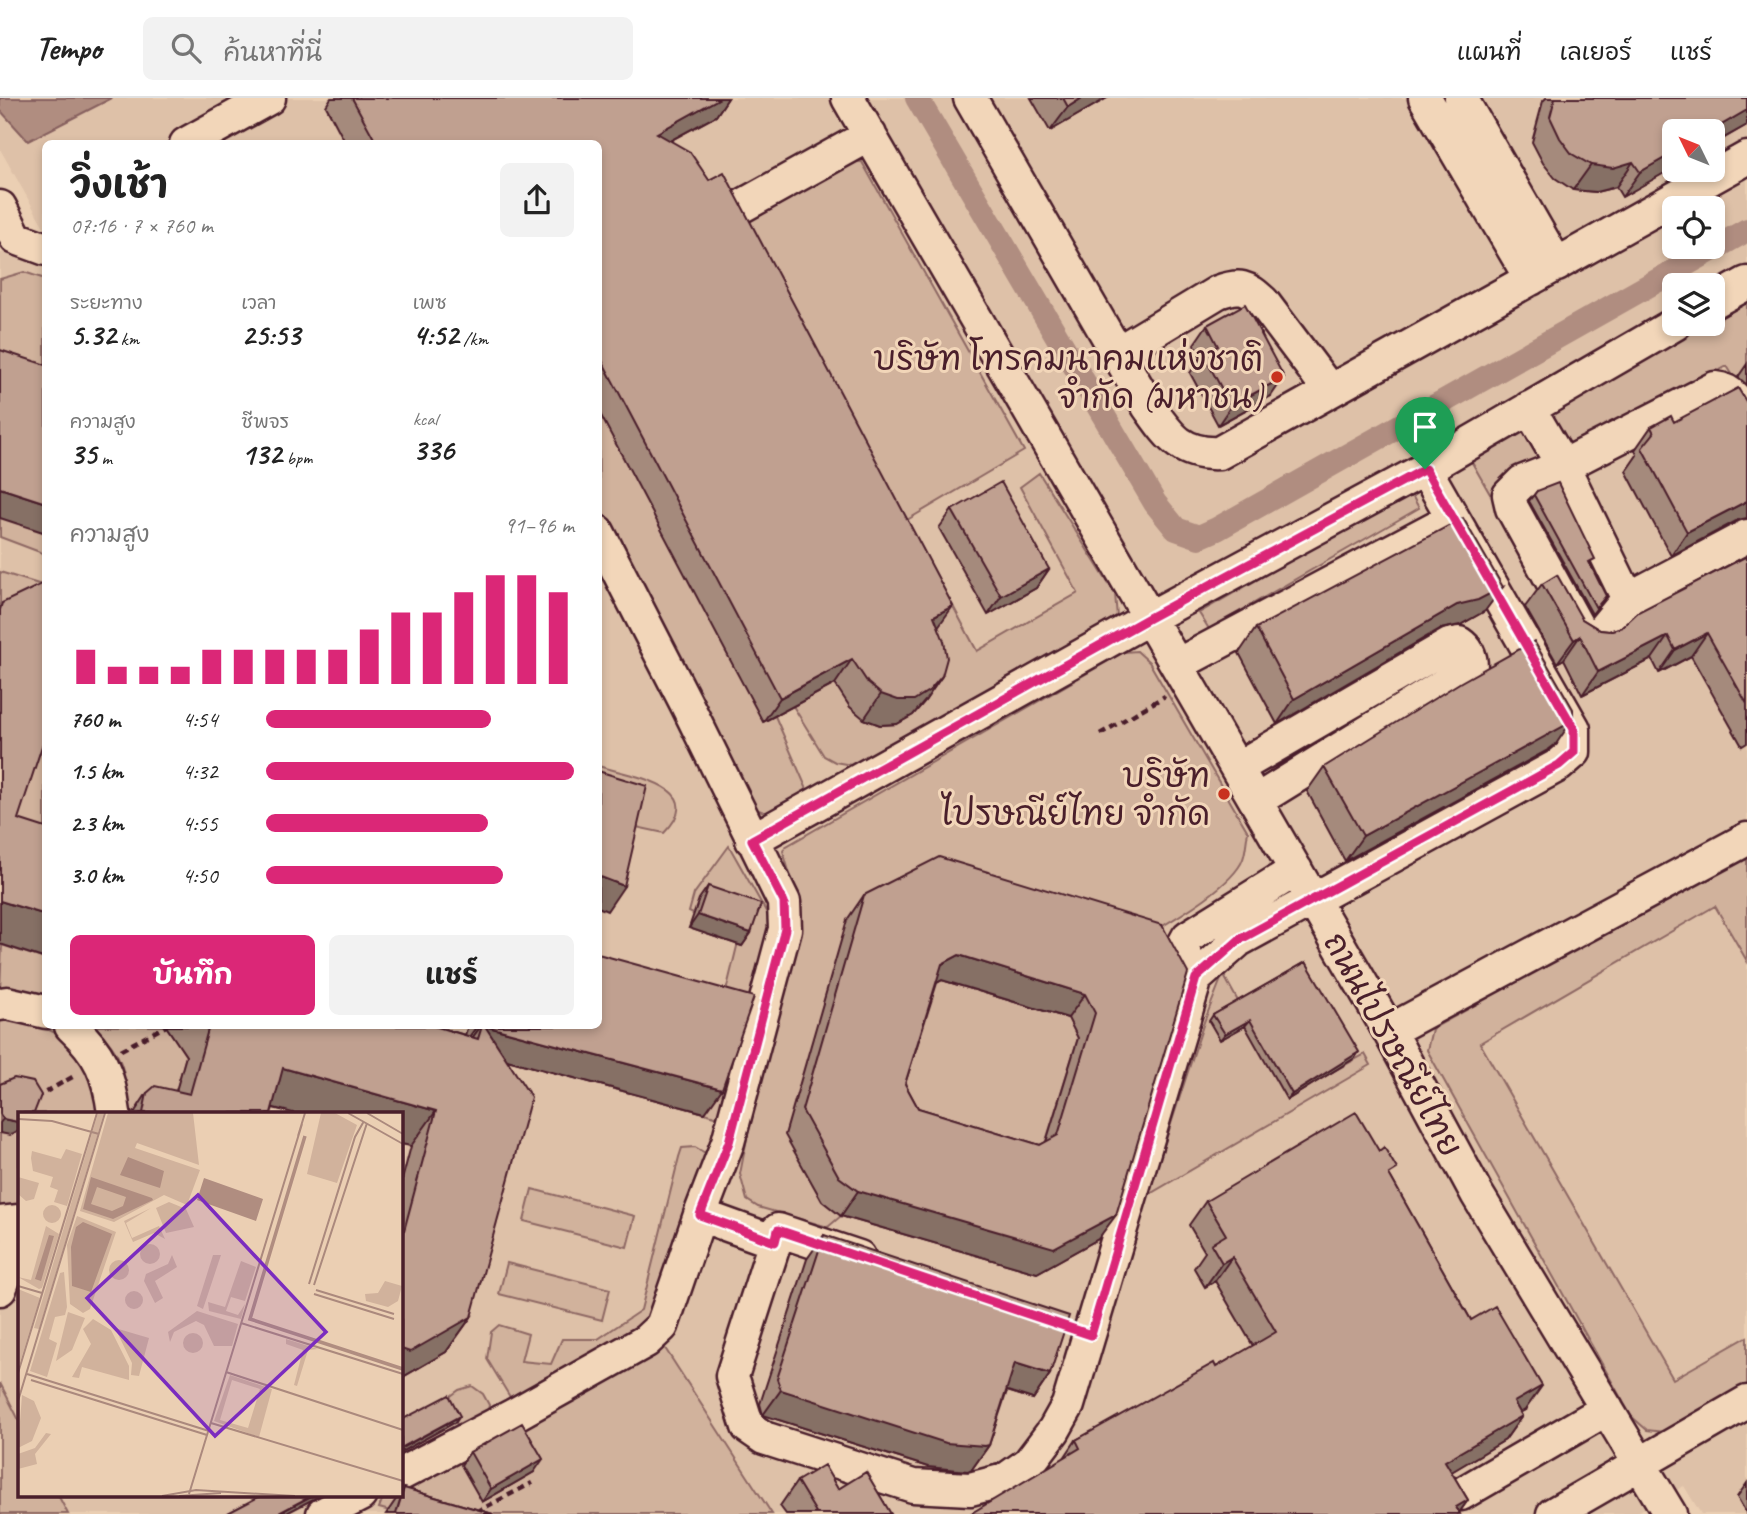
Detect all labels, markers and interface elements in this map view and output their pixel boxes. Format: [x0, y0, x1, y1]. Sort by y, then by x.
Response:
search box [143, 17, 633, 80]
text: Tempo [35, 27, 101, 69]
icon: search [167, 29, 205, 67]
text: ค้นหาที่นี่ [223, 36, 322, 69]
text: แผนที่ [1457, 37, 1522, 67]
text: เลเยอร์ [1560, 37, 1632, 67]
text: แชร์ [1670, 37, 1712, 67]
north arrow [1662, 119, 1726, 182]
map controls [1662, 119, 1725, 336]
text: วิ่งเช้า [70, 161, 168, 208]
button: share [500, 163, 574, 237]
button: locate [1662, 196, 1725, 259]
text: 07:16 · 7 × 760 m [70, 211, 213, 240]
button: layers [1662, 273, 1725, 336]
text: ระยะทาง [70, 291, 143, 315]
text: เวลา [241, 291, 276, 315]
text: เพซ [413, 291, 447, 315]
text: 5.32 [70, 316, 116, 354]
text: 25:53 [241, 316, 300, 354]
text: 4:52 [413, 316, 459, 354]
text: km [116, 327, 139, 351]
text: /km [459, 327, 488, 351]
place label: บริษัท โทรคมนาคมแห่งชาติ จำกัด (มหาชน) [873, 336, 1265, 418]
marker: บริษัท โทรคมนาคมแห่งชาติ จำกัด (มหาชน) [1269, 369, 1285, 385]
pin [1395, 397, 1455, 469]
text: kcal [413, 407, 438, 431]
icon: arrive [1406, 408, 1444, 446]
text: ความสูง [70, 410, 136, 434]
text: ชีพจร [241, 410, 289, 434]
text: 336 [413, 431, 454, 469]
text: 35 [70, 435, 97, 473]
text: 132 [241, 435, 282, 473]
text: m [97, 446, 112, 470]
text: bpm [282, 446, 313, 470]
text: 91–96 m [504, 511, 574, 540]
text: ความสูง [70, 520, 149, 549]
text: 760 m [70, 705, 120, 734]
text: 4:54 [182, 705, 218, 734]
place label: บริษัท ไปรษณีย์ไทย จำกัด [940, 755, 1210, 835]
text: 1.5 km [70, 757, 123, 786]
text: 4:32 [182, 757, 218, 786]
marker: บริษัท ไปรษณีย์ไทย จำกัด [1216, 786, 1232, 802]
text: 2.3 km [70, 809, 124, 838]
text: 4:55 [182, 809, 218, 838]
text: 3.0 km [70, 861, 124, 890]
text: 4:50 [182, 861, 218, 890]
street label: ถนนไปรษณีย์ไทย [1314, 924, 1474, 1164]
button: บันทึก [70, 935, 315, 1015]
button: แชร์ [329, 935, 574, 1015]
inset map [18, 1112, 402, 1496]

